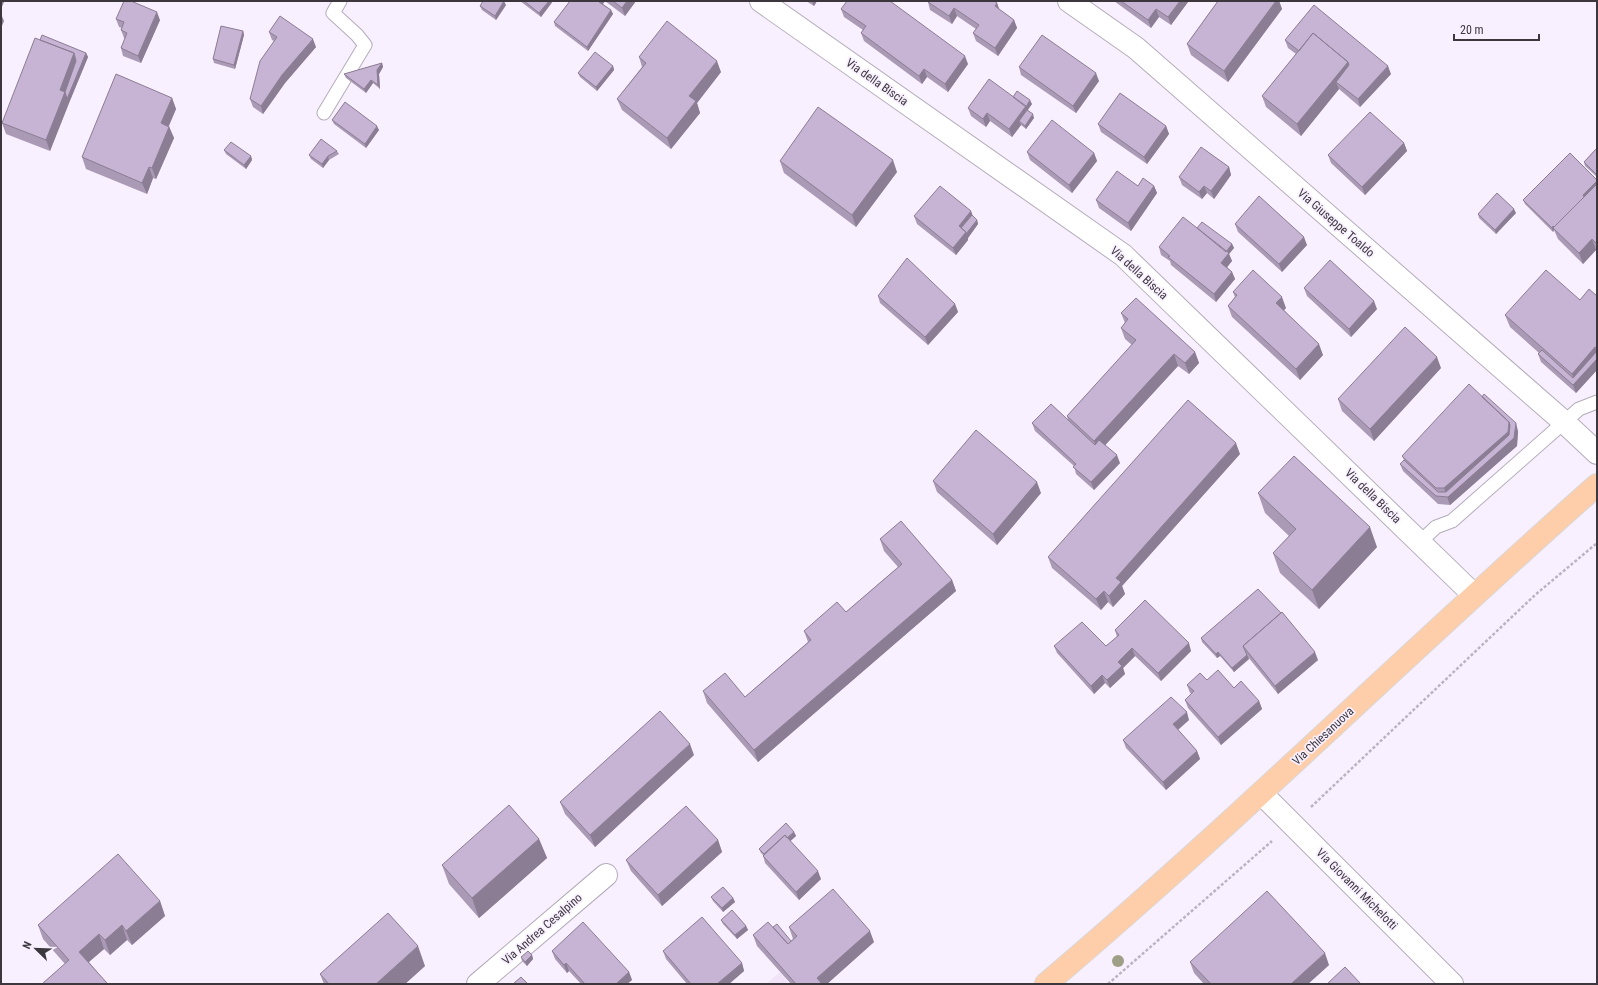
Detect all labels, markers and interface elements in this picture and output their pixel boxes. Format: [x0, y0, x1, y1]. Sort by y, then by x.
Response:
scale bar [1454, 16, 1539, 42]
text: 20 m [1460, 23, 1484, 37]
street label: Via della Biscia [843, 56, 911, 109]
street label: Via Giuseppe Toaldo [1295, 186, 1377, 260]
street label: Via della Biscia [1107, 244, 1171, 303]
street label: Via della Biscia [1342, 466, 1404, 526]
street label: Via Chiesanuova [1290, 704, 1357, 768]
street label: Via Giovanni Michelotti [1313, 845, 1401, 933]
street label: Via Andrea Cesalpino [499, 891, 585, 967]
north arrow [16, 929, 56, 969]
text: N [20, 939, 35, 951]

